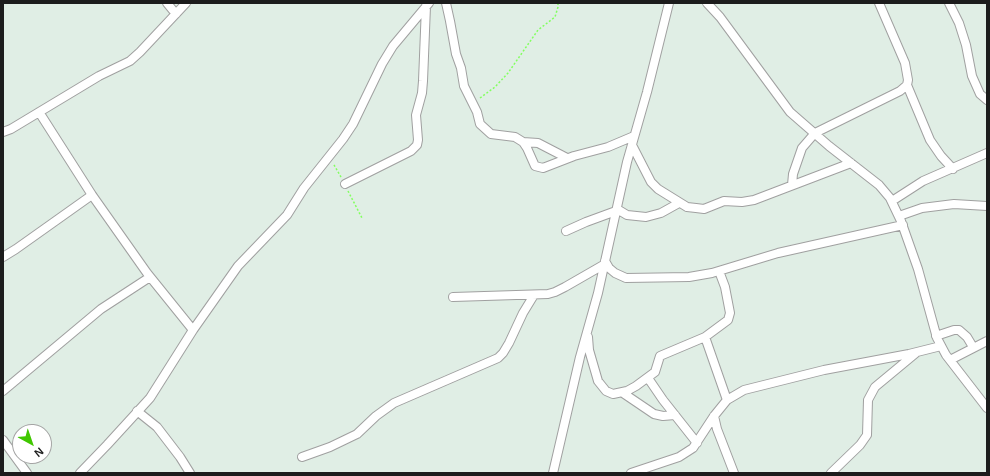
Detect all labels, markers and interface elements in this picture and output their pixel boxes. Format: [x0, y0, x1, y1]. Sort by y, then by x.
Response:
north arrow [12, 424, 52, 464]
text: N [32, 445, 46, 460]

